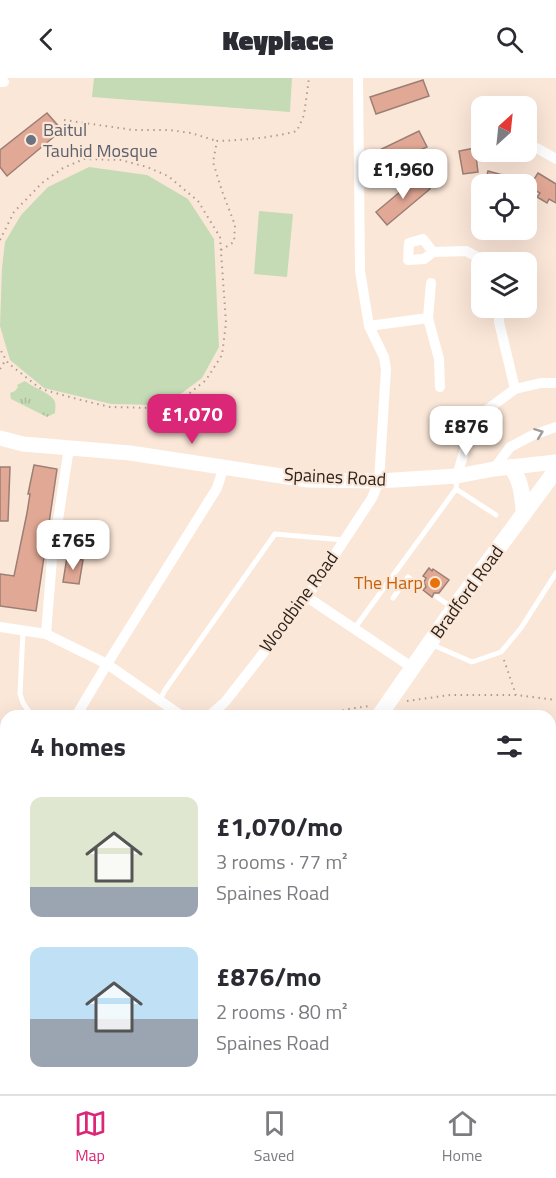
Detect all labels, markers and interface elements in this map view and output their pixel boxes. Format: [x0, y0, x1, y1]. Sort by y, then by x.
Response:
text: Keyplace [223, 19, 333, 60]
icon: back [30, 23, 63, 56]
icon: search [493, 23, 526, 56]
north arrow [471, 96, 537, 162]
map controls [471, 96, 537, 318]
place label: Baitul Tauhid Mosque [43, 116, 158, 164]
marker: Baitul Tauhid Mosque [24, 133, 38, 147]
pin: £1,960 [354, 149, 452, 200]
text: £1,960 [372, 153, 434, 184]
button: locate [471, 174, 537, 240]
button: layers [471, 252, 537, 318]
pin: £1,070 [143, 394, 241, 445]
text: £1,070 [161, 398, 223, 429]
pin: £876 [430, 406, 502, 457]
text: £876 [444, 410, 488, 441]
one-way arrow [533, 428, 544, 440]
street label: Spaines Road [283, 460, 387, 493]
pin: £765 [37, 520, 109, 571]
text: £765 [51, 524, 95, 555]
street label: Bradford Road [423, 539, 510, 644]
street label: Woodbine Road [253, 546, 345, 658]
place label: The Harp [354, 569, 423, 596]
marker: The Harp [428, 576, 442, 590]
text: 4 homes [30, 727, 126, 766]
icon: filters [493, 730, 526, 763]
text: £1,070/mo [216, 807, 343, 846]
icon: home [78, 821, 150, 893]
text: 3 rooms · 77 m² [216, 846, 348, 877]
text: Spaines Road [216, 877, 330, 908]
text: £876/mo [216, 957, 321, 996]
icon: home [78, 971, 150, 1043]
text: 2 rooms · 80 m² [216, 996, 348, 1027]
text: Spaines Road [216, 1027, 330, 1058]
tab: Map [74, 1107, 107, 1167]
tab: Saved [254, 1107, 295, 1167]
tab: Home [442, 1107, 482, 1167]

